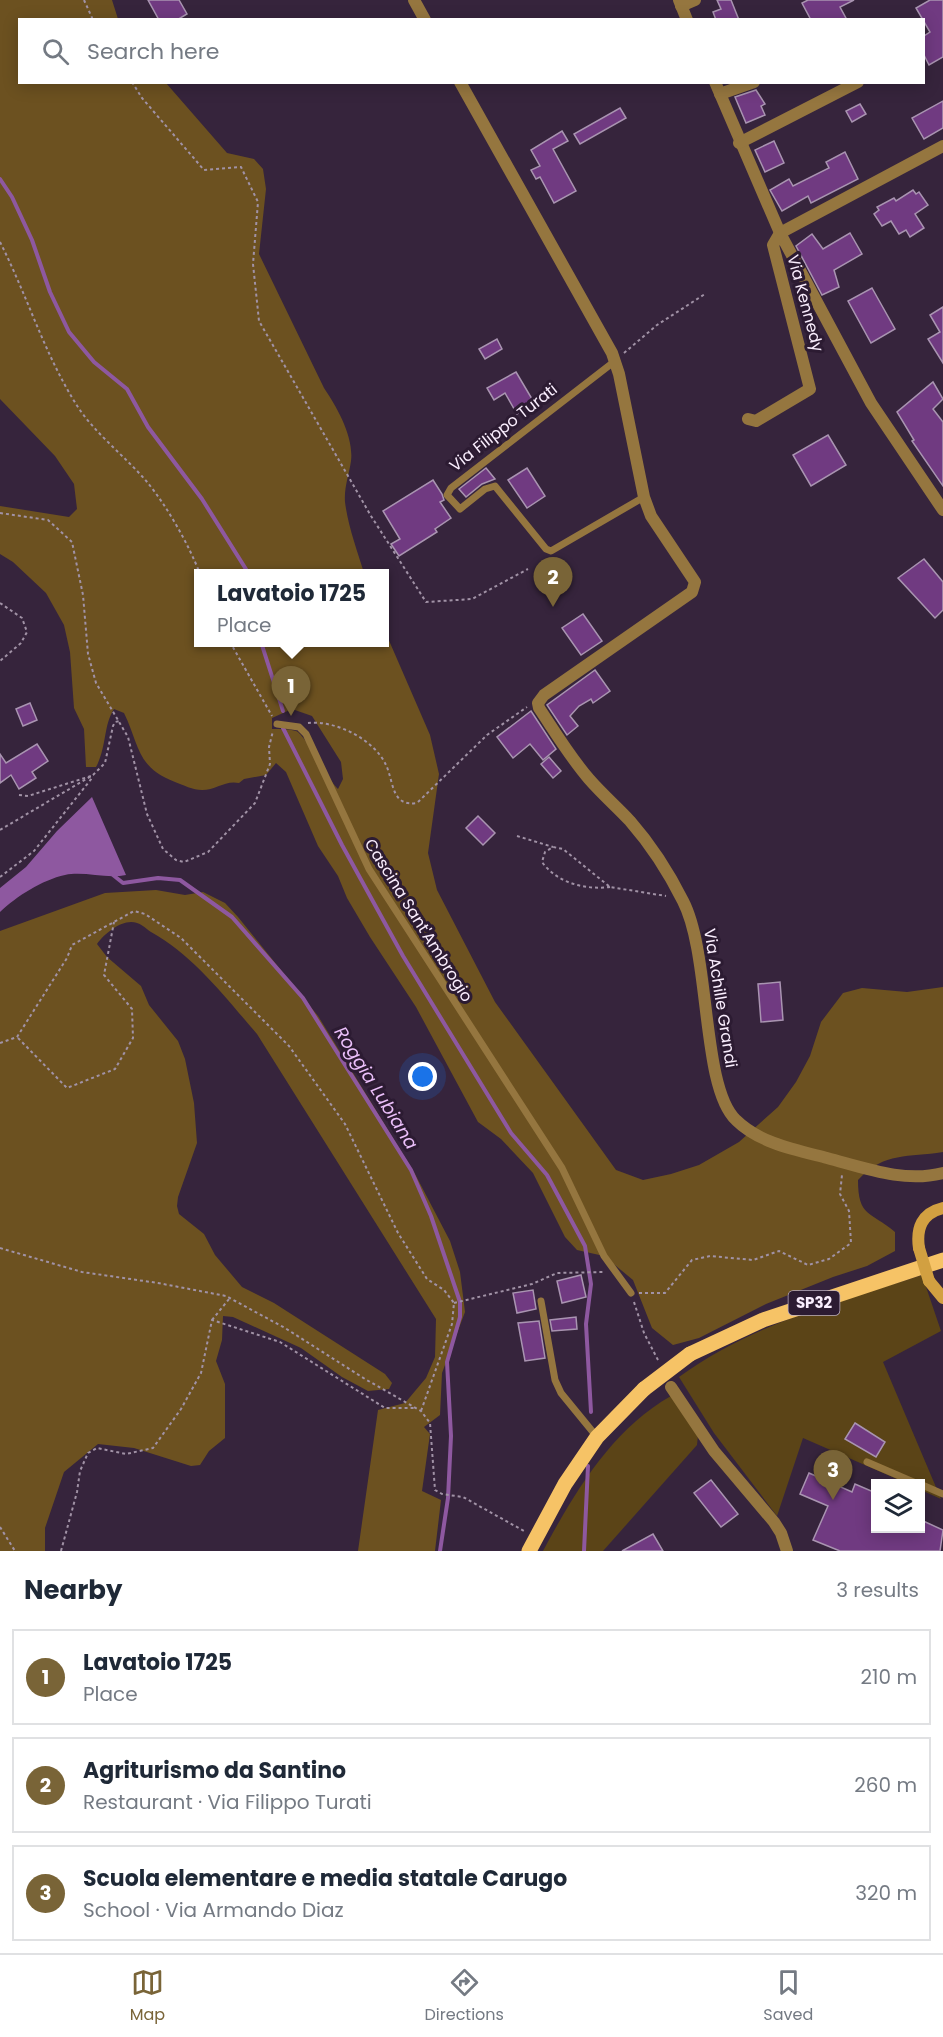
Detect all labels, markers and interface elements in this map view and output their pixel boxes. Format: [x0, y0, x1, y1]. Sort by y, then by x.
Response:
search box [18, 18, 925, 84]
icon: search [39, 35, 72, 68]
text: Search here [87, 36, 220, 67]
street label: Via Kennedy [782, 252, 830, 354]
street label: Via Filippo Turati [444, 378, 562, 477]
pin: 2 [534, 558, 572, 607]
popup [194, 569, 389, 647]
text: Lavatoio 1725 [217, 578, 366, 609]
text: Place [217, 611, 271, 639]
pin: 1 [272, 666, 310, 716]
street label: Cascina Sant'Ambrogio [359, 834, 478, 1006]
street label: Via Achille Grandi [698, 927, 743, 1069]
water label: Roggia Lubiana [329, 1022, 424, 1154]
your location [408, 1062, 437, 1091]
road number: SP32 [788, 1291, 840, 1315]
pin: 3 [814, 1450, 852, 1500]
map controls [871, 1479, 925, 1533]
button: layers [871, 1479, 925, 1533]
text: Nearby [24, 1572, 122, 1608]
text: 3 results [836, 1576, 919, 1604]
text: Lavatoio 1725 [83, 1647, 232, 1678]
text: 1 [42, 1663, 49, 1691]
text: 210 m [861, 1663, 917, 1691]
text: Place [83, 1680, 138, 1708]
text: Agriturismo da Santino [83, 1755, 346, 1786]
text: 2 [40, 1771, 51, 1799]
text: 260 m [854, 1771, 917, 1799]
text: Restaurant · Via Filippo Turati [83, 1788, 372, 1816]
text: Scuola elementare e media statale Carugo [83, 1863, 567, 1894]
text: 3 [39, 1879, 52, 1907]
text: 320 m [855, 1879, 917, 1907]
text: School · Via Armando Diaz [83, 1896, 344, 1924]
tab: Map [130, 1966, 165, 2027]
tab: Directions [425, 1966, 504, 2027]
tab: Saved [763, 1966, 813, 2027]

